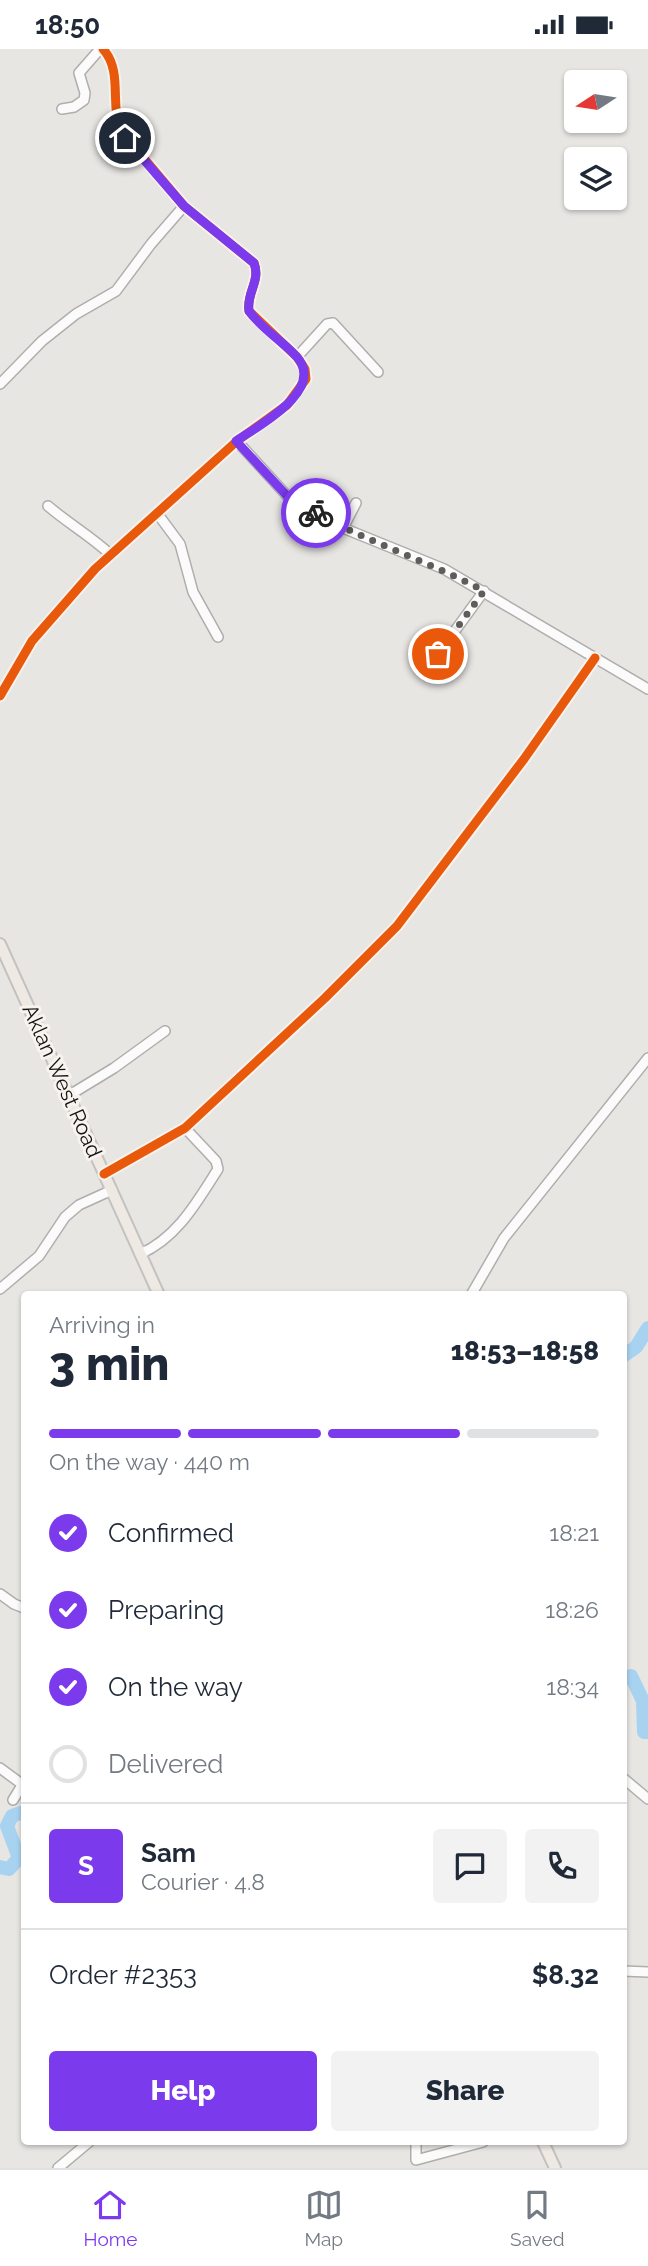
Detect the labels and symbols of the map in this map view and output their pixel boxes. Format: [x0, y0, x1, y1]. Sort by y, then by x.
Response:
north arrow [564, 70, 626, 133]
pin [95, 108, 155, 168]
courier [281, 478, 351, 548]
pin [408, 624, 468, 684]
street label: Aklan West Road [17, 1000, 107, 1161]

